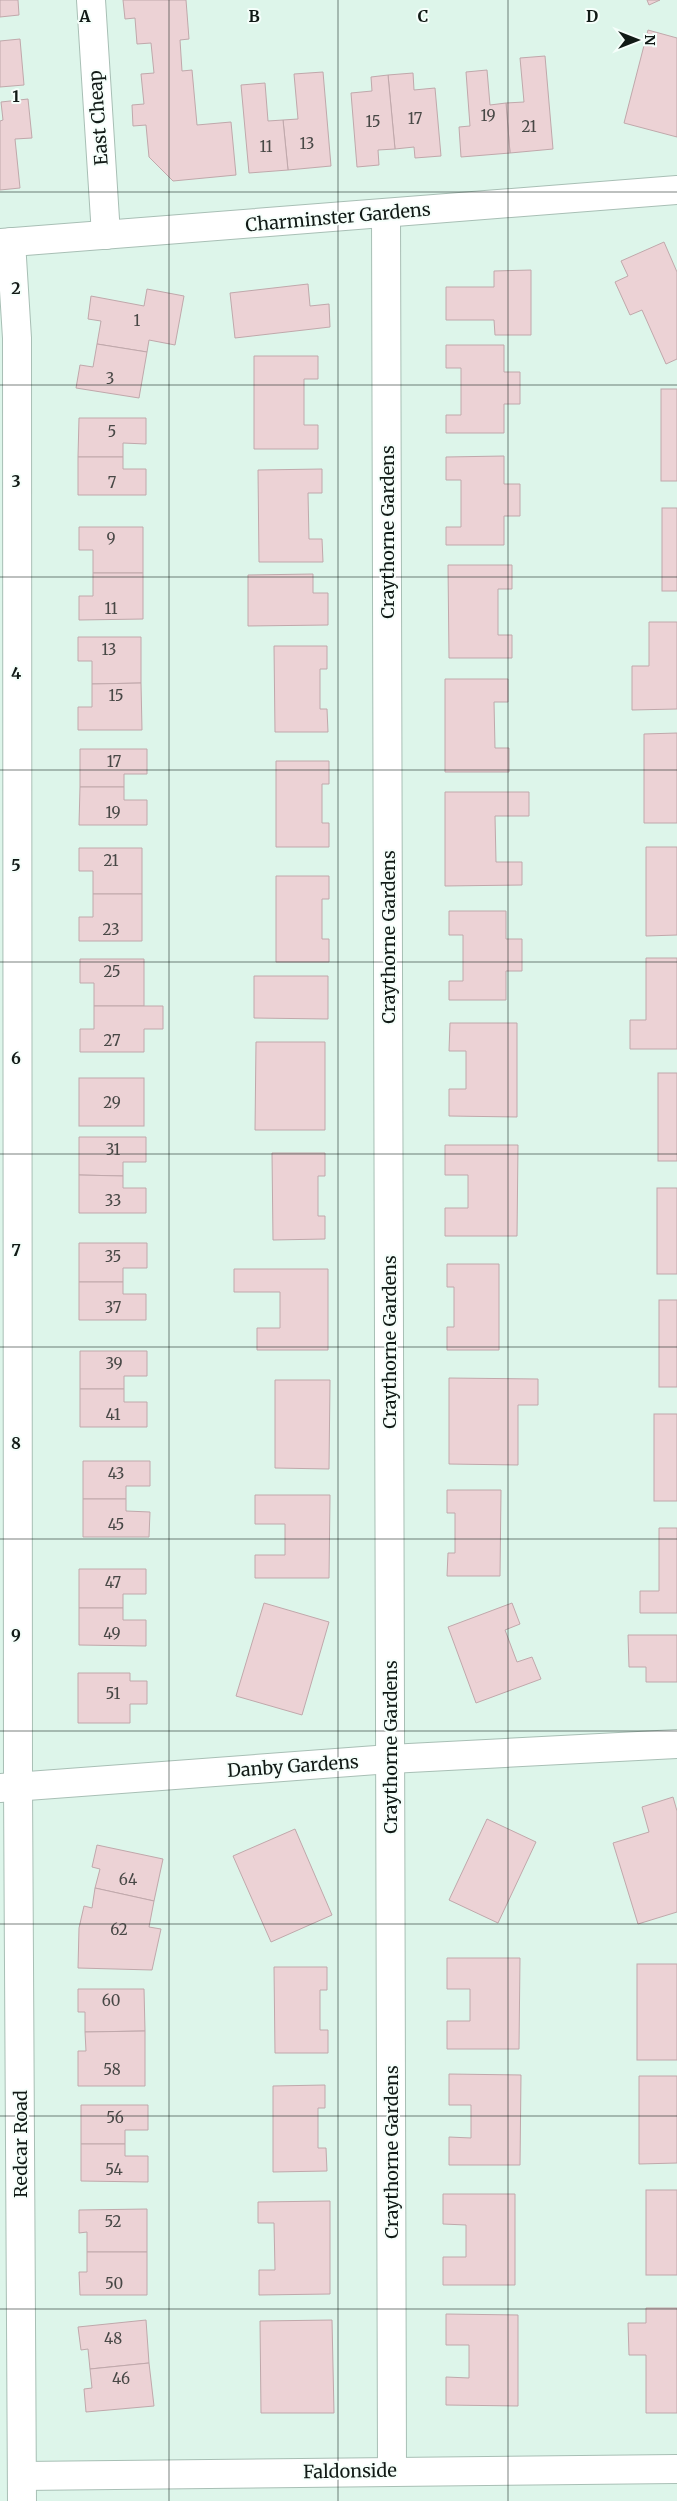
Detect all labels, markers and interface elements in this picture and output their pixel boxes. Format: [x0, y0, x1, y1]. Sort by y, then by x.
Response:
text: A [78, 6, 91, 26]
text: B [248, 6, 260, 26]
text: C [418, 6, 428, 26]
text: D [586, 6, 598, 26]
north arrow [612, 15, 662, 65]
text: N [641, 34, 659, 46]
street label: East Cheap [83, 70, 113, 166]
text: 1 [12, 86, 20, 106]
house number: 19 [480, 106, 496, 125]
house number: 17 [408, 109, 423, 128]
house number: 15 [365, 112, 381, 131]
house number: 21 [521, 117, 537, 136]
house number: 13 [300, 134, 314, 153]
house number: 11 [259, 137, 273, 156]
street label: Charminster Gardens [245, 197, 432, 237]
text: 2 [11, 278, 21, 298]
house number: 1 [134, 311, 141, 330]
house number: 3 [106, 369, 114, 388]
house number: 5 [108, 422, 116, 441]
street label: Craythorne Gardens [376, 445, 399, 619]
text: 3 [11, 471, 21, 491]
house number: 7 [108, 473, 117, 492]
house number: 9 [106, 529, 116, 548]
house number: 11 [104, 599, 118, 618]
house number: 13 [102, 640, 116, 659]
text: 4 [11, 663, 21, 683]
house number: 15 [108, 686, 124, 705]
house number: 17 [107, 752, 122, 771]
house number: 19 [105, 803, 121, 822]
street label: Craythorne Gardens [377, 850, 400, 1024]
house number: 21 [103, 851, 119, 870]
text: 5 [11, 855, 21, 875]
house number: 23 [103, 920, 119, 939]
house number: 25 [103, 962, 121, 981]
house number: 27 [104, 1031, 121, 1050]
text: 6 [11, 1048, 21, 1068]
house number: 29 [103, 1093, 121, 1112]
house number: 31 [106, 1140, 121, 1159]
house number: 33 [105, 1191, 121, 1210]
text: 7 [11, 1240, 21, 1260]
house number: 35 [105, 1247, 121, 1266]
street label: Craythorne Gardens [378, 1255, 401, 1429]
house number: 37 [105, 1298, 122, 1317]
house number: 39 [105, 1354, 123, 1373]
house number: 41 [106, 1405, 121, 1424]
text: 8 [11, 1433, 21, 1453]
house number: 43 [108, 1464, 124, 1483]
house number: 45 [108, 1515, 124, 1534]
house number: 47 [105, 1573, 122, 1592]
house number: 49 [103, 1624, 121, 1643]
text: 9 [11, 1625, 21, 1645]
street label: Craythorne Gardens [379, 1660, 402, 1834]
house number: 51 [106, 1684, 121, 1703]
street label: Danby Gardens [226, 1750, 360, 1782]
house number: 64 [119, 1870, 137, 1889]
house number: 62 [110, 1920, 128, 1939]
house number: 60 [102, 1991, 120, 2010]
house number: 58 [103, 2060, 121, 2079]
street label: Craythorne Gardens [380, 2065, 403, 2239]
street label: Redcar Road [9, 2090, 32, 2198]
house number: 56 [106, 2108, 124, 2127]
house number: 54 [105, 2160, 123, 2179]
house number: 52 [104, 2212, 122, 2231]
house number: 50 [105, 2274, 123, 2293]
house number: 48 [104, 2329, 122, 2348]
house number: 46 [112, 2369, 130, 2388]
street label: Faldonside [303, 2459, 397, 2483]

